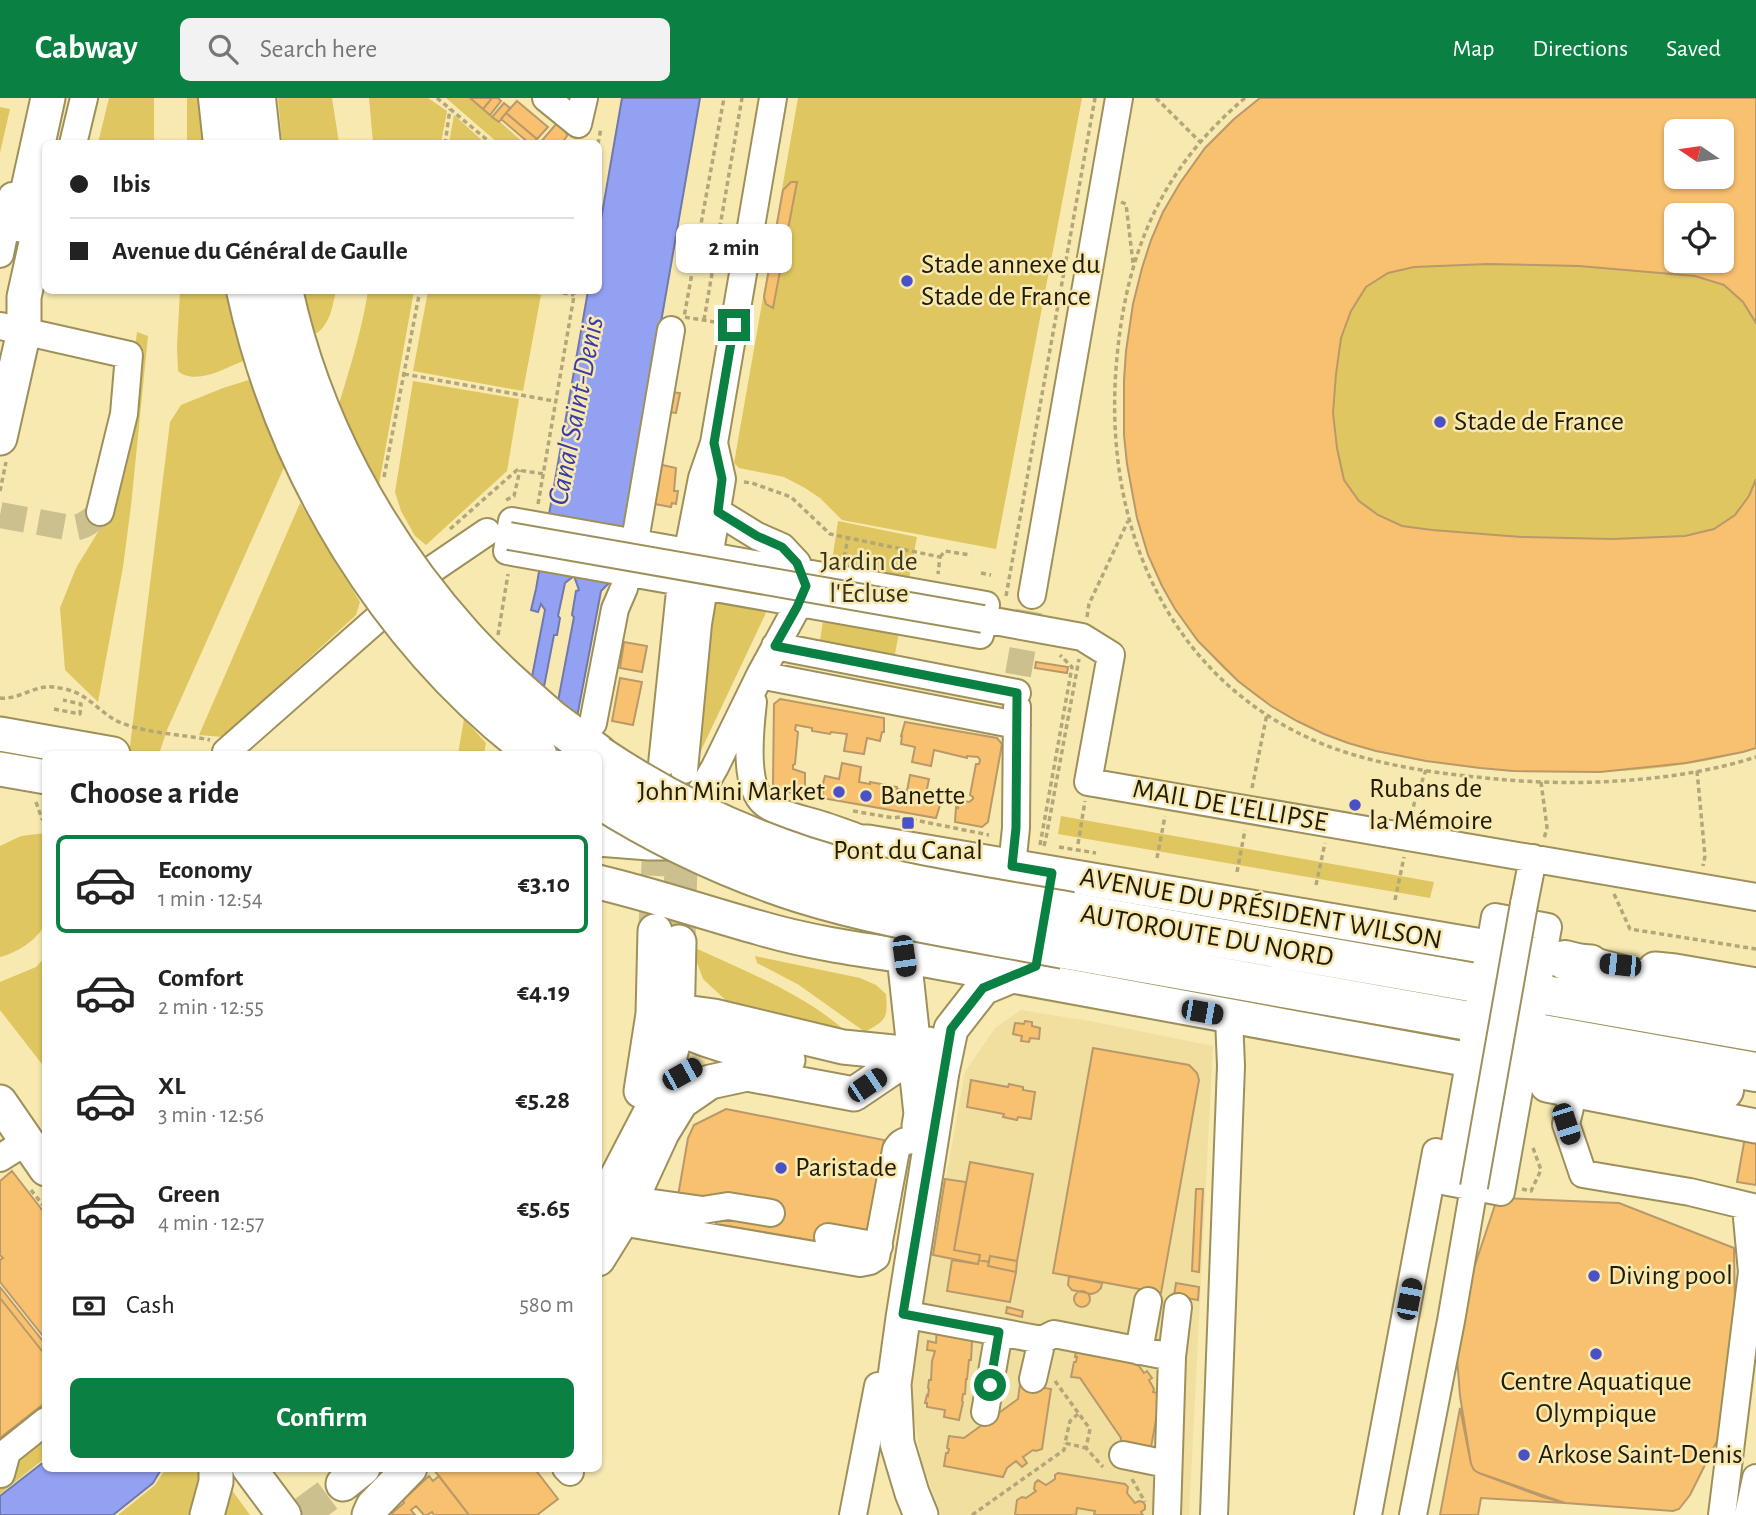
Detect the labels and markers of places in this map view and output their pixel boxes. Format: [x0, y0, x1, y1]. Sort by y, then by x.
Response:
place label: Stade annexe du Stade de France [921, 251, 1100, 311]
marker: Stade annexe du Stade de France [899, 273, 915, 289]
place label: Stade de France [1454, 408, 1624, 436]
marker: Stade de France [1432, 414, 1448, 430]
place label: Rubans de la Mémoire [1369, 775, 1493, 835]
place label: John Mini Market [637, 778, 825, 806]
place label: Banette [880, 782, 965, 810]
marker: John Mini Market [831, 784, 847, 800]
marker: Banette [858, 788, 874, 804]
marker: Rubans de la Mémoire [1347, 797, 1363, 813]
marker: Pont du Canal [900, 815, 916, 831]
place label: Pont du Canal [833, 837, 983, 865]
place label: Paristade [795, 1154, 897, 1182]
marker: Paristade [773, 1160, 789, 1176]
place label: Diving pool [1608, 1262, 1733, 1290]
marker: Diving pool [1586, 1268, 1602, 1284]
marker: Centre Aquatique Olympique [1588, 1346, 1604, 1362]
place label: Centre Aquatique Olympique [1500, 1368, 1692, 1428]
place label: Arkose Saint-Denis [1538, 1441, 1743, 1469]
marker: Arkose Saint-Denis [1516, 1447, 1532, 1463]

